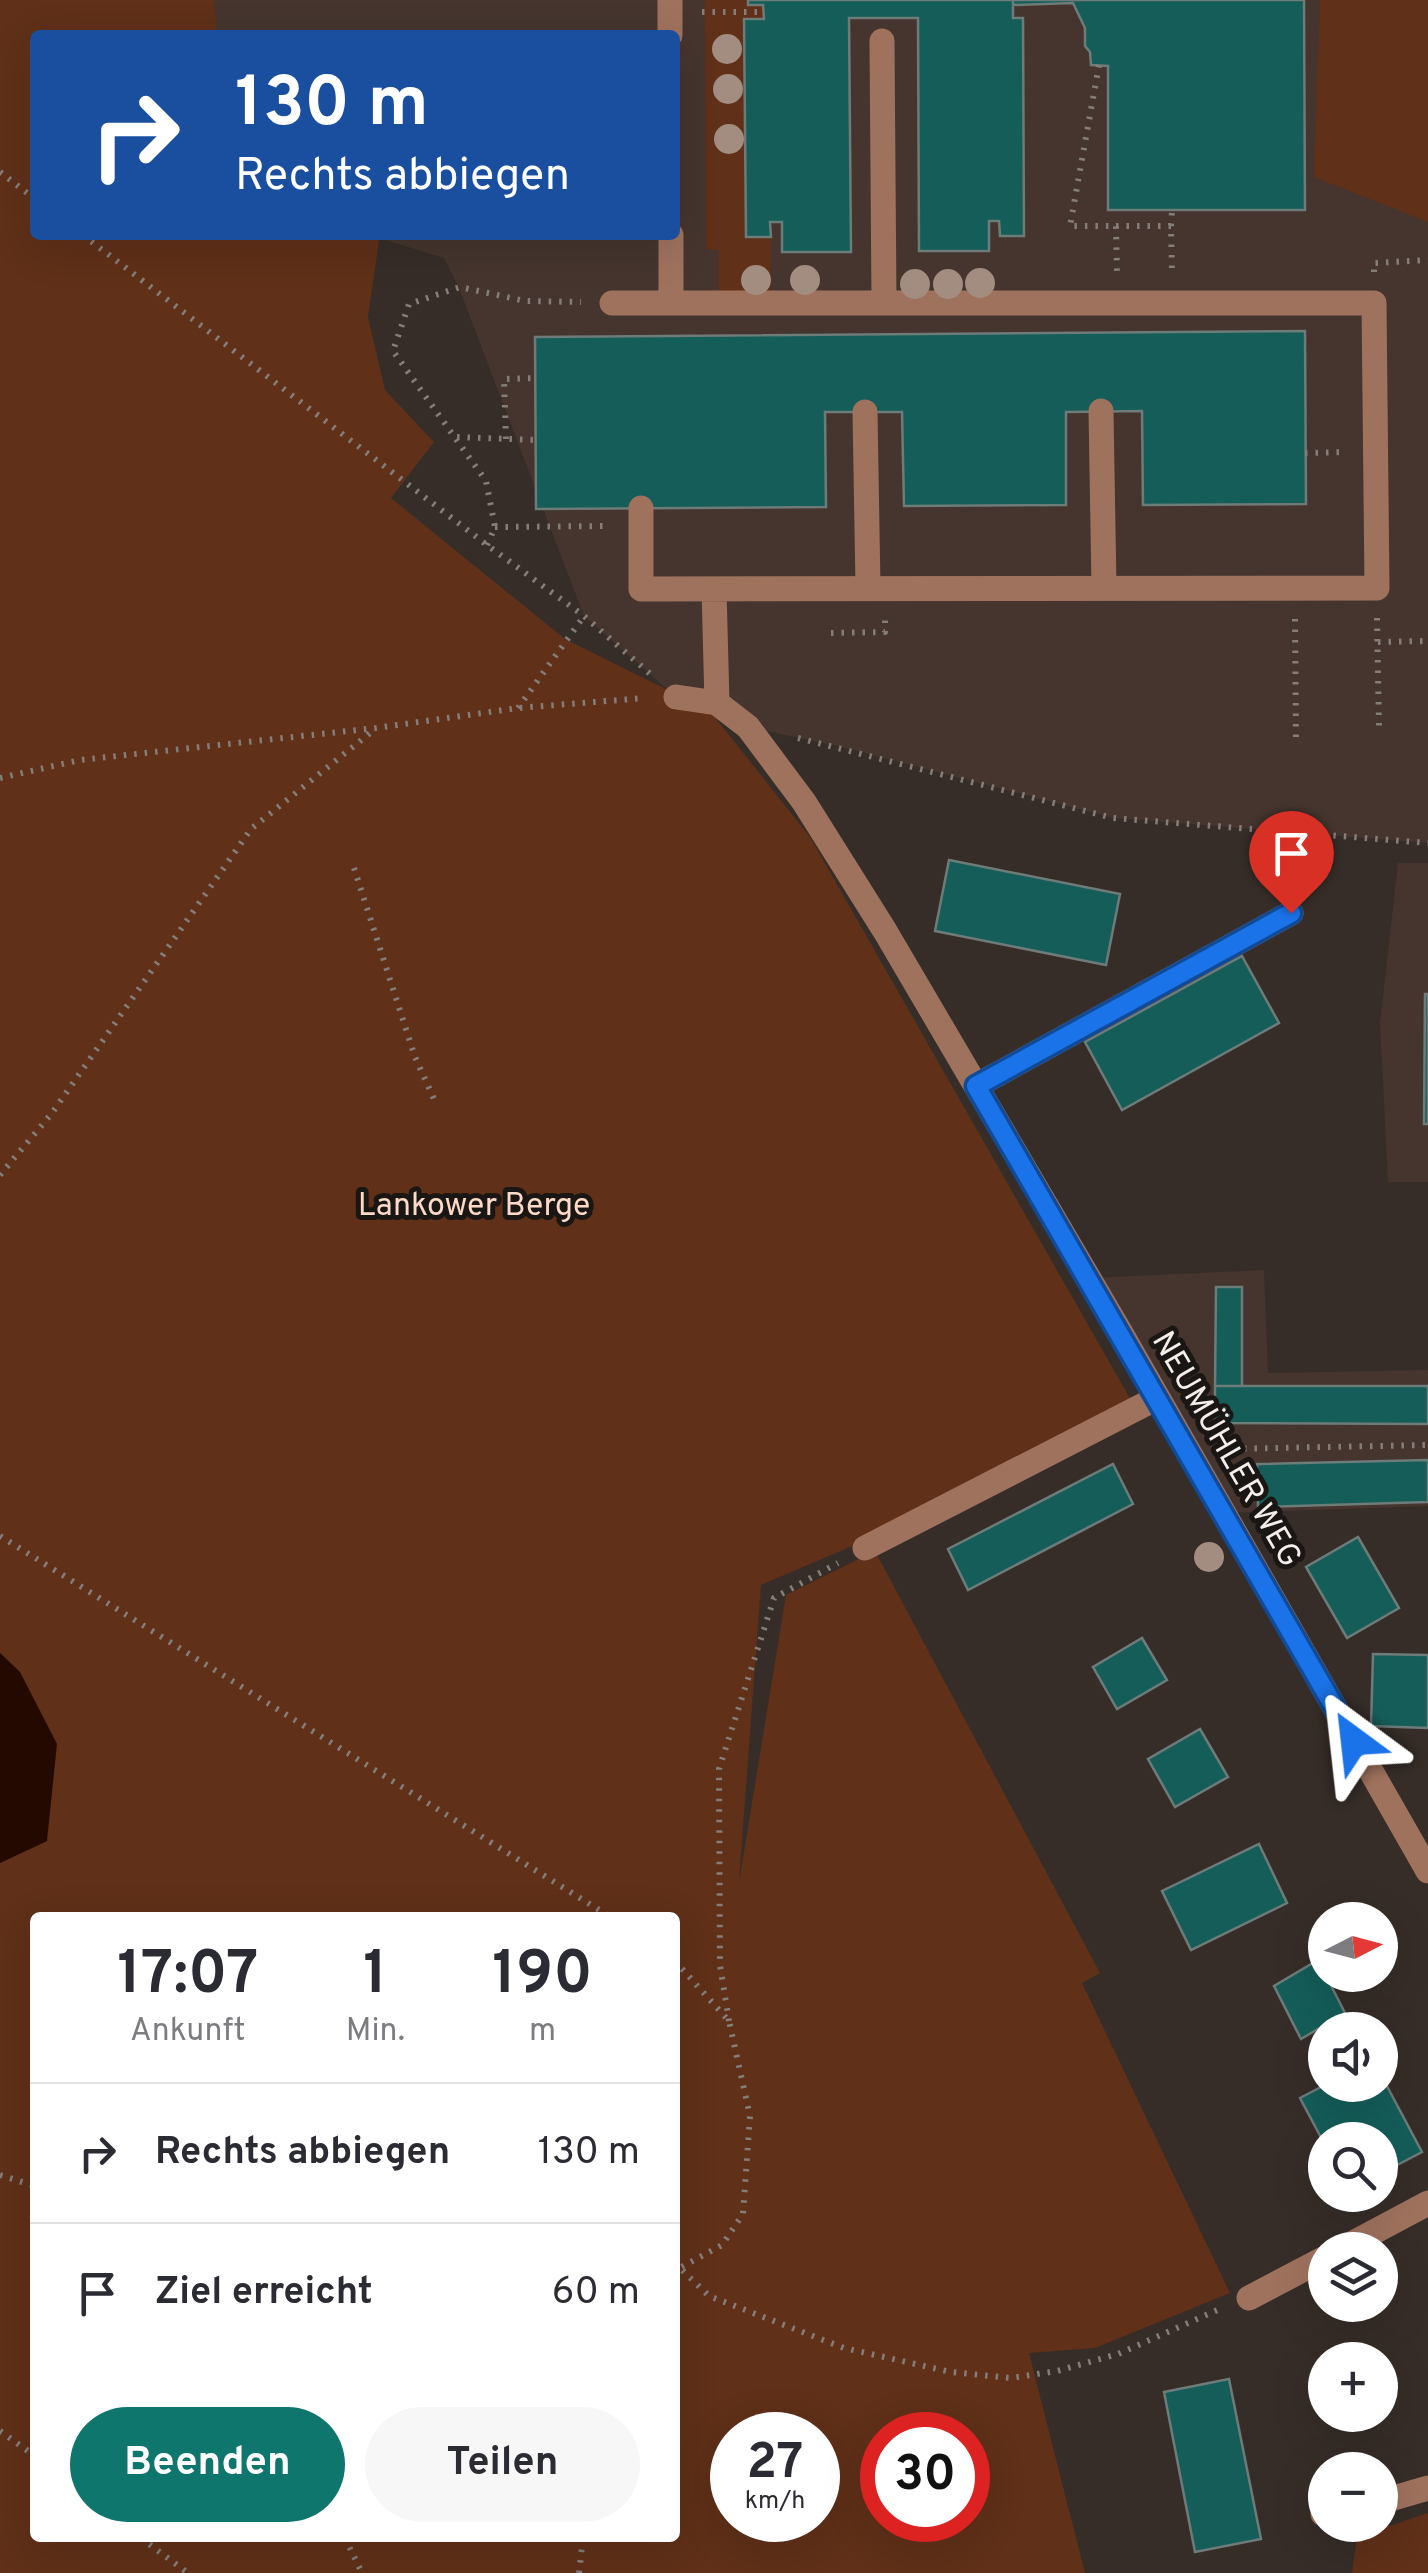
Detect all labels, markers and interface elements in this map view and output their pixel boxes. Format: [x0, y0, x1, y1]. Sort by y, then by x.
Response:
text: 130 m [235, 62, 429, 151]
icon: right [70, 70, 200, 200]
text: Rechts abbiegen [235, 149, 570, 206]
pin [1249, 811, 1334, 914]
icon: arrive [1264, 826, 1319, 881]
park label: Lankower Berge [358, 1187, 590, 1227]
street label: NEUMÜHLER WEG [1141, 1324, 1310, 1575]
position arrow [1302, 1689, 1406, 1793]
north arrow [1308, 1902, 1398, 1992]
map controls [1308, 1902, 1398, 2542]
text: 17:07 [117, 1939, 258, 2015]
text: 1 [363, 1939, 387, 2015]
text: 190 [492, 1939, 593, 2015]
text: Ankunft [130, 2012, 246, 2052]
text: Min. [346, 2012, 405, 2052]
text: m [529, 2012, 556, 2052]
button: sound [1308, 2012, 1398, 2102]
button: search [1308, 2122, 1398, 2212]
icon: right [70, 2126, 125, 2181]
text: Rechts abbiegen [155, 2129, 450, 2178]
text: 130 m [538, 2129, 640, 2178]
button: layers [1308, 2232, 1398, 2322]
icon: arrive [70, 2266, 125, 2321]
text: Ziel erreicht [155, 2269, 373, 2318]
text: 60 m [552, 2269, 640, 2318]
button: + [1308, 2342, 1398, 2432]
button: Beenden [70, 2407, 345, 2522]
button: Teilen [365, 2407, 640, 2522]
speed limit sign: 30 [860, 2412, 990, 2542]
text: 27 [747, 2433, 803, 2496]
button: − [1308, 2452, 1398, 2542]
text: km/h [745, 2486, 805, 2518]

